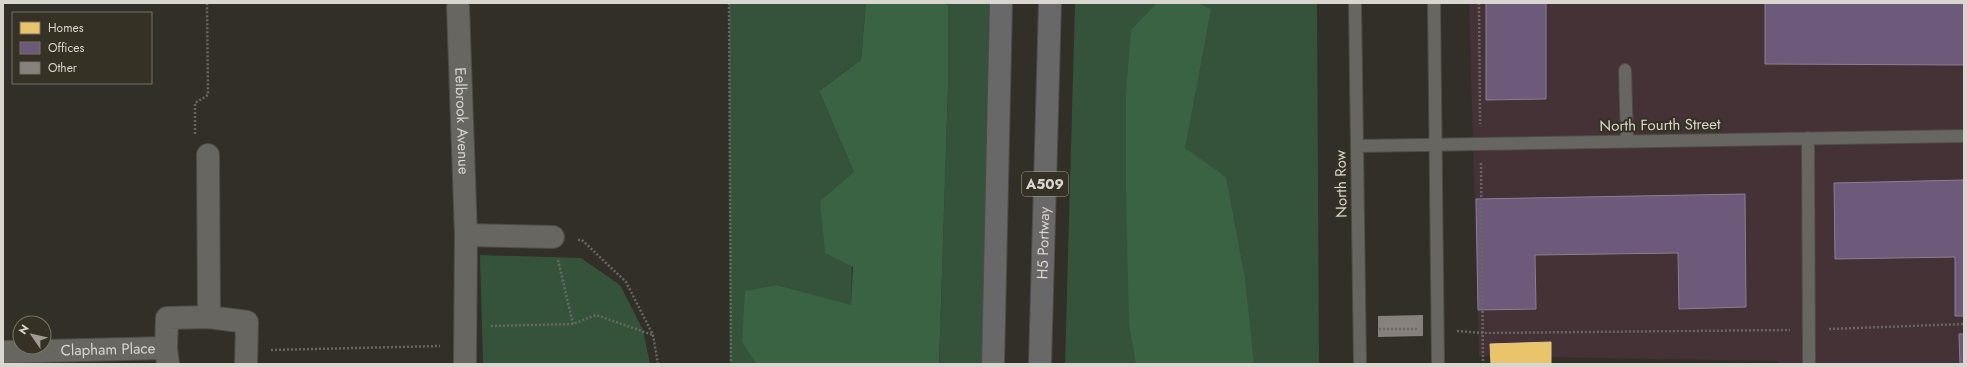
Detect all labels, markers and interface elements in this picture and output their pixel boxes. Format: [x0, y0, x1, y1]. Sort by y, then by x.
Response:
legend [12, 12, 152, 84]
text: Homes [48, 19, 84, 37]
text: Offices [48, 39, 84, 57]
text: Other [48, 59, 78, 77]
street label: Eelbrook Avenue [449, 67, 475, 175]
street label: North Fourth Street [1599, 113, 1721, 137]
street label: North Row [1329, 149, 1353, 218]
road number: A509 [1022, 172, 1068, 196]
street label: H5 Portway [1031, 206, 1055, 280]
north arrow [12, 315, 52, 355]
text: N [15, 321, 33, 338]
street label: Clapham Place [60, 337, 156, 362]

